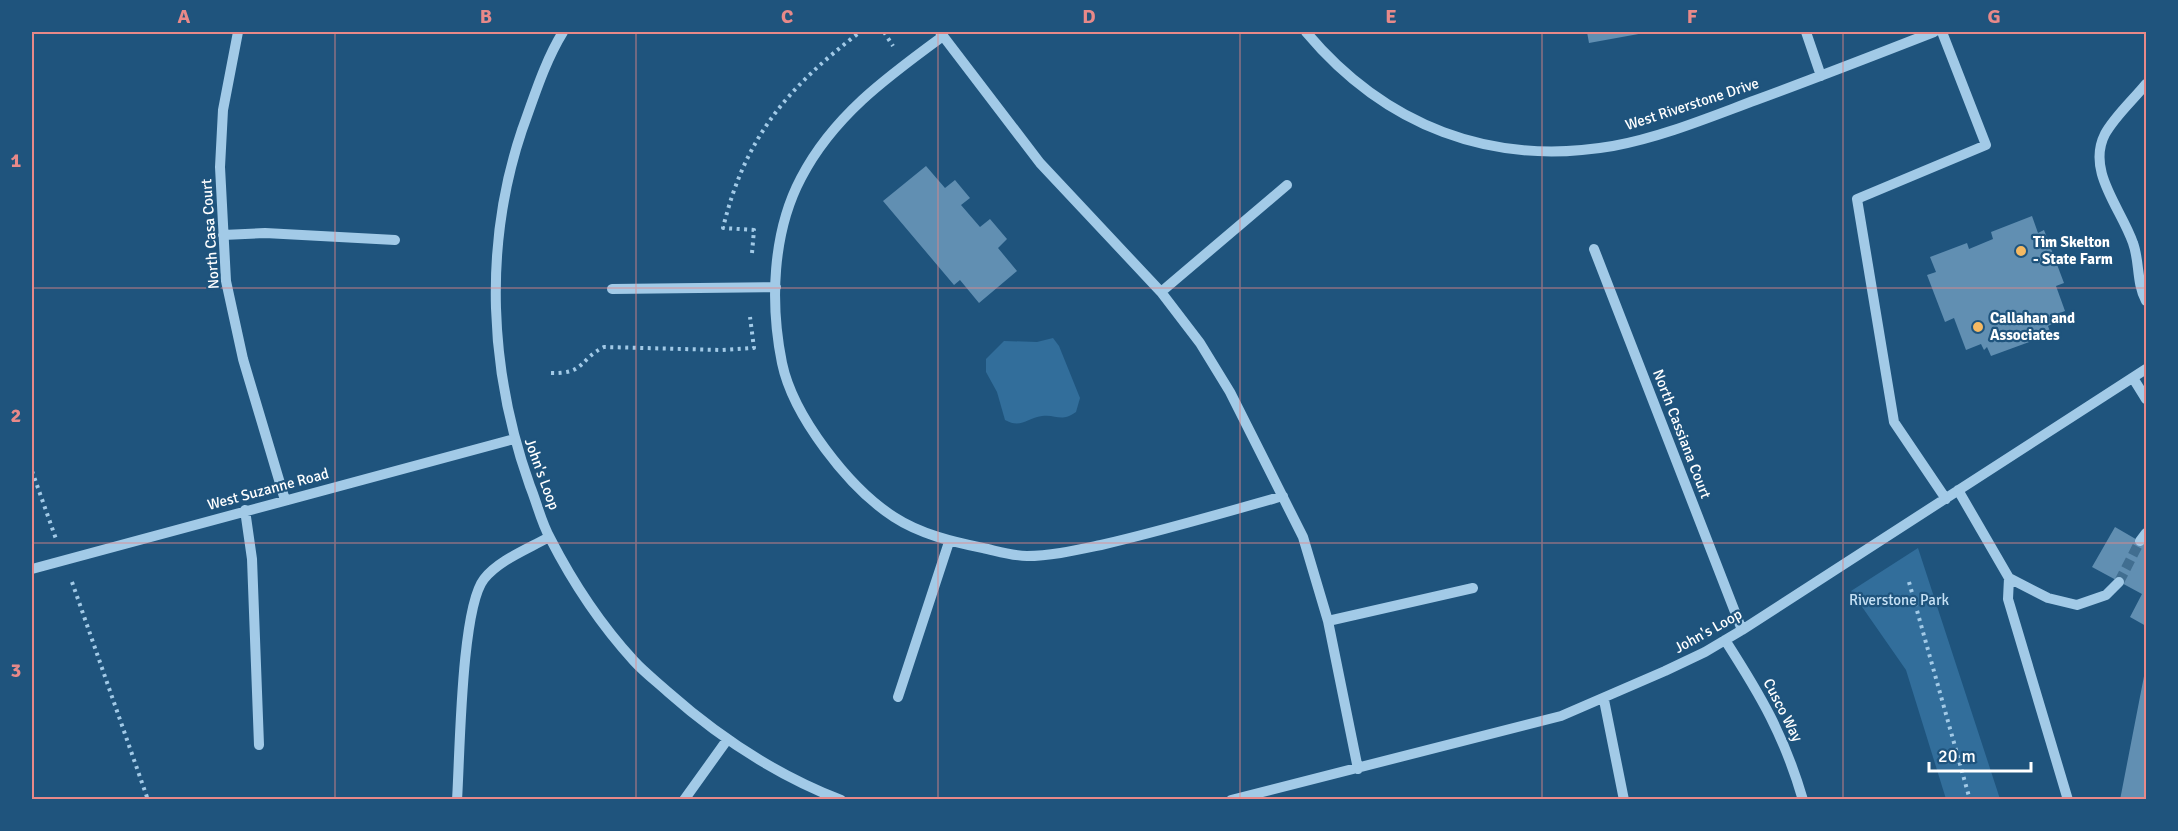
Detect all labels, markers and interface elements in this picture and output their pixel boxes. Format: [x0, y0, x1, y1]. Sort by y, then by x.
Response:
text: A [178, 4, 191, 29]
text: B [480, 4, 492, 29]
text: C [781, 4, 793, 29]
text: D [1082, 4, 1096, 29]
text: E [1385, 4, 1397, 29]
text: F [1687, 4, 1698, 29]
text: G [1987, 4, 2001, 29]
street label: West Riverstone Drive [1623, 74, 1761, 134]
text: 1 [11, 148, 22, 173]
street label: North Casa Court [197, 178, 223, 290]
place label: Tim Skelton - State Farm [2033, 233, 2113, 268]
marker: Tim Skelton - State Farm [2014, 244, 2028, 258]
place label: Callahan and Associates [1990, 309, 2075, 344]
marker: Callahan and Associates [1971, 320, 1985, 334]
street label: North Cassiana Court [1649, 367, 1715, 501]
text: 2 [11, 403, 21, 428]
street label: John's Loop [521, 436, 563, 512]
street label: West Suzanne Road [205, 464, 331, 514]
park label: Riverstone Park [1849, 591, 1949, 609]
street label: John's Loop [1671, 605, 1745, 657]
text: 3 [11, 658, 21, 683]
street label: Cusco Way [1759, 675, 1807, 745]
scale bar [1929, 735, 2031, 773]
text: 20 m [1938, 745, 1976, 767]

